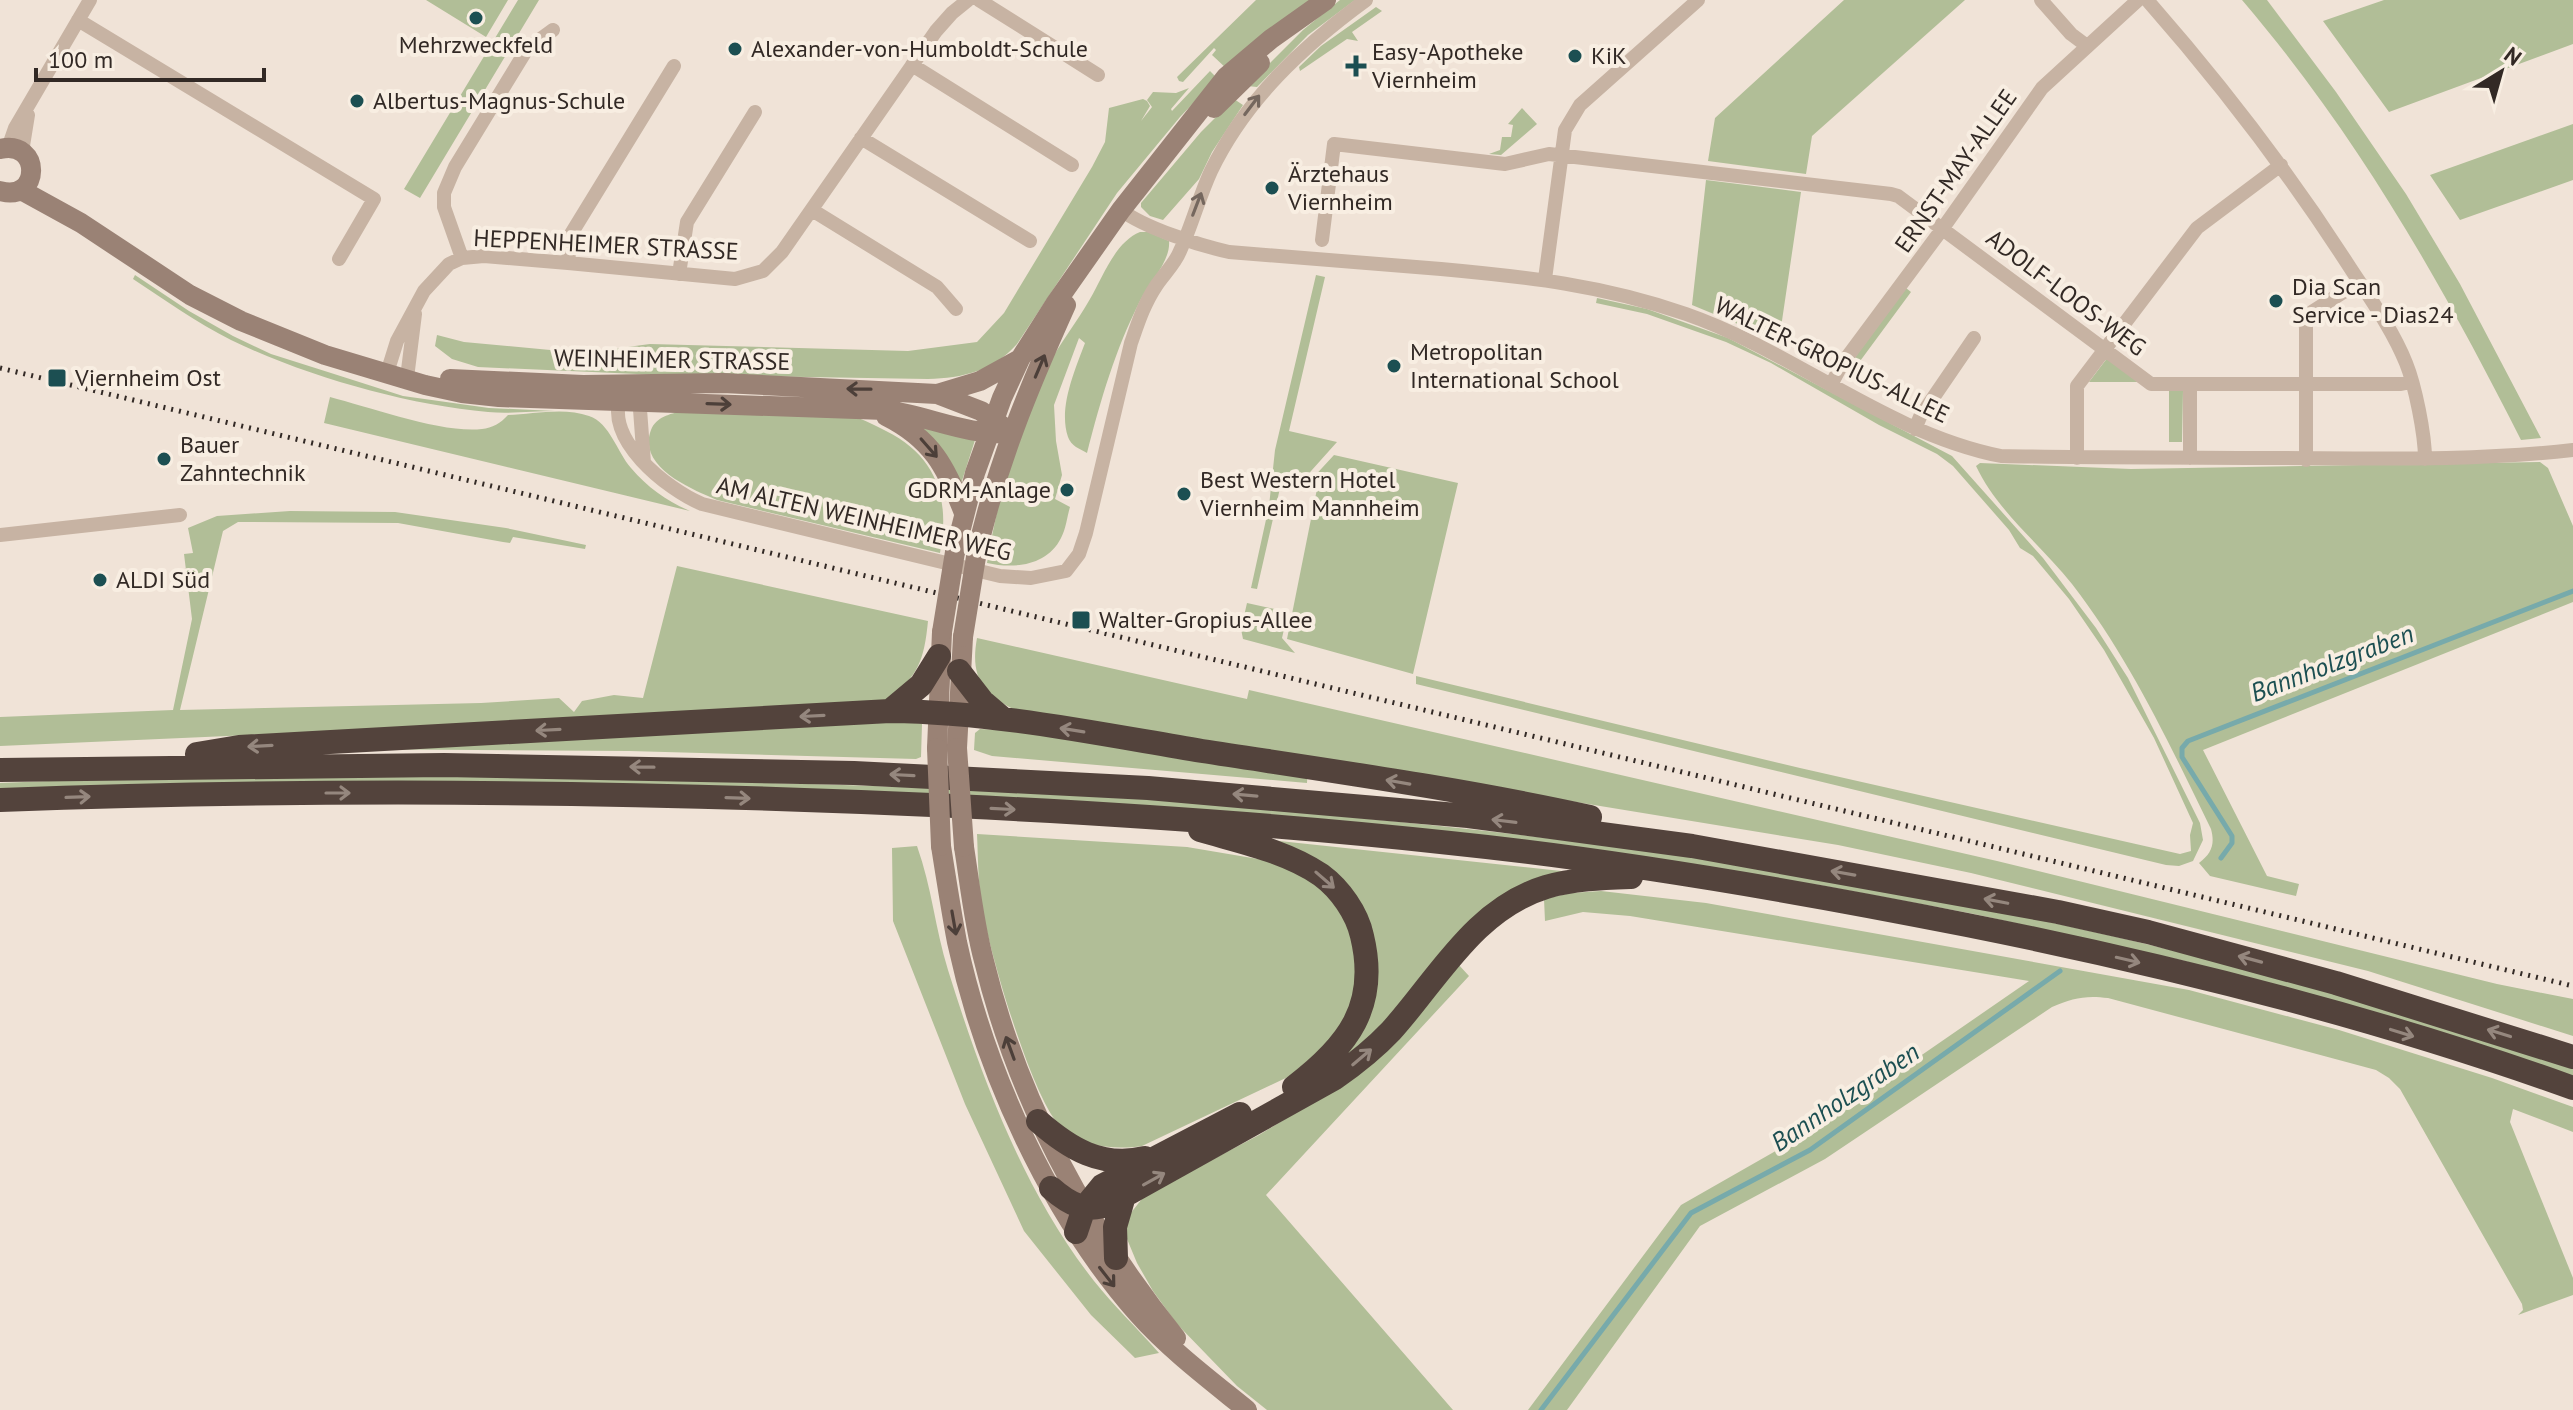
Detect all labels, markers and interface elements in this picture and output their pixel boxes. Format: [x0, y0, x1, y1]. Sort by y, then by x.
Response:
marker: Mehrzweckfeld [467, 9, 485, 27]
place label: Mehrzweckfeld [399, 29, 553, 60]
scale bar [36, 32, 264, 82]
north arrow [2461, 32, 2541, 112]
place label: Alexander-von-Humboldt-Schule [751, 33, 1088, 64]
place label: Easy-Apotheke Viernheim [1371, 36, 1523, 95]
marker: Alexander-von-Humboldt-Schule [726, 40, 744, 58]
place label: KiK [1591, 40, 1627, 71]
text: N [2499, 40, 2527, 72]
text: 100 m [48, 44, 113, 75]
marker: KiK [1566, 47, 1584, 65]
marker: Easy-Apotheke Viernheim [1347, 57, 1365, 75]
street label: ERNST-MAY-ALLEE [1888, 83, 2023, 258]
place label: Albertus-Magnus-Schule [373, 85, 625, 116]
marker: Albertus-Magnus-Schule [348, 92, 366, 110]
one-way arrow [1244, 95, 1261, 117]
place label: Ärztehaus Viernheim [1287, 158, 1393, 217]
marker: Ärztehaus Viernheim [1263, 179, 1281, 197]
one-way arrow [1191, 192, 1206, 217]
street label: HEPPENHEIMER STRASSE [473, 222, 739, 267]
street label: ADOLF-LOOS-WEG [1980, 222, 2152, 363]
place label: Dia Scan Service - Dias24 [2292, 271, 2453, 330]
street label: WALTER-GROPIUS-ALLEE [1710, 289, 1955, 430]
marker: Dia Scan Service - Dias24 [2267, 292, 2285, 310]
place label: Metropolitan International School [1410, 336, 1619, 395]
street label: WEINHEIMER STRASSE [554, 342, 791, 377]
one-way arrow [1033, 354, 1048, 379]
marker: Metropolitan International School [1385, 357, 1403, 375]
place label: Viernheim Ost [74, 362, 221, 393]
marker: Viernheim Ost [46, 367, 68, 389]
one-way arrow [846, 382, 873, 397]
one-way arrow [705, 397, 732, 412]
place label: Bauer Zahntechnik [180, 429, 306, 488]
one-way arrow [920, 437, 938, 457]
marker: Bauer Zahntechnik [155, 450, 173, 468]
place label: Best Western Hotel Viernheim Mannheim [1199, 464, 1420, 523]
street label: AM ALTEN WEINHEIMER WEG [714, 469, 1015, 568]
place label: GDRM-Anlage [908, 474, 1051, 505]
marker: GDRM-Anlage [1058, 481, 1076, 499]
marker: Best Western Hotel Viernheim Mannheim [1175, 485, 1193, 503]
place label: ALDI Süd [116, 564, 210, 595]
marker: ALDI Süd [91, 571, 109, 589]
place label: Walter-Gropius-Allee [1099, 604, 1313, 635]
marker: Walter-Gropius-Allee [1070, 609, 1092, 631]
water label: Bannholzgraben [2246, 616, 2418, 709]
one-way arrow [799, 708, 826, 723]
one-way arrow [1060, 722, 1086, 737]
one-way arrow [535, 723, 562, 738]
one-way arrow [247, 739, 274, 754]
one-way arrow [629, 759, 656, 775]
one-way arrow [889, 768, 916, 783]
one-way arrow [1386, 774, 1411, 789]
one-way arrow [324, 786, 351, 801]
one-way arrow [1232, 787, 1259, 802]
one-way arrow [64, 790, 91, 805]
one-way arrow [724, 791, 751, 806]
one-way arrow [989, 801, 1016, 816]
one-way arrow [1492, 813, 1517, 828]
one-way arrow [1830, 864, 1856, 879]
one-way arrow [1314, 871, 1334, 889]
one-way arrow [1984, 892, 2010, 907]
one-way arrow [947, 910, 962, 935]
one-way arrow [2237, 951, 2263, 966]
one-way arrow [2115, 953, 2141, 968]
one-way arrow [2487, 1024, 2512, 1039]
one-way arrow [2389, 1026, 2415, 1041]
water label: Bannholzgraben [1764, 1035, 1925, 1158]
one-way arrow [1002, 1036, 1016, 1061]
one-way arrow [1351, 1048, 1372, 1066]
one-way arrow [1142, 1171, 1166, 1186]
one-way arrow [1099, 1265, 1116, 1287]

